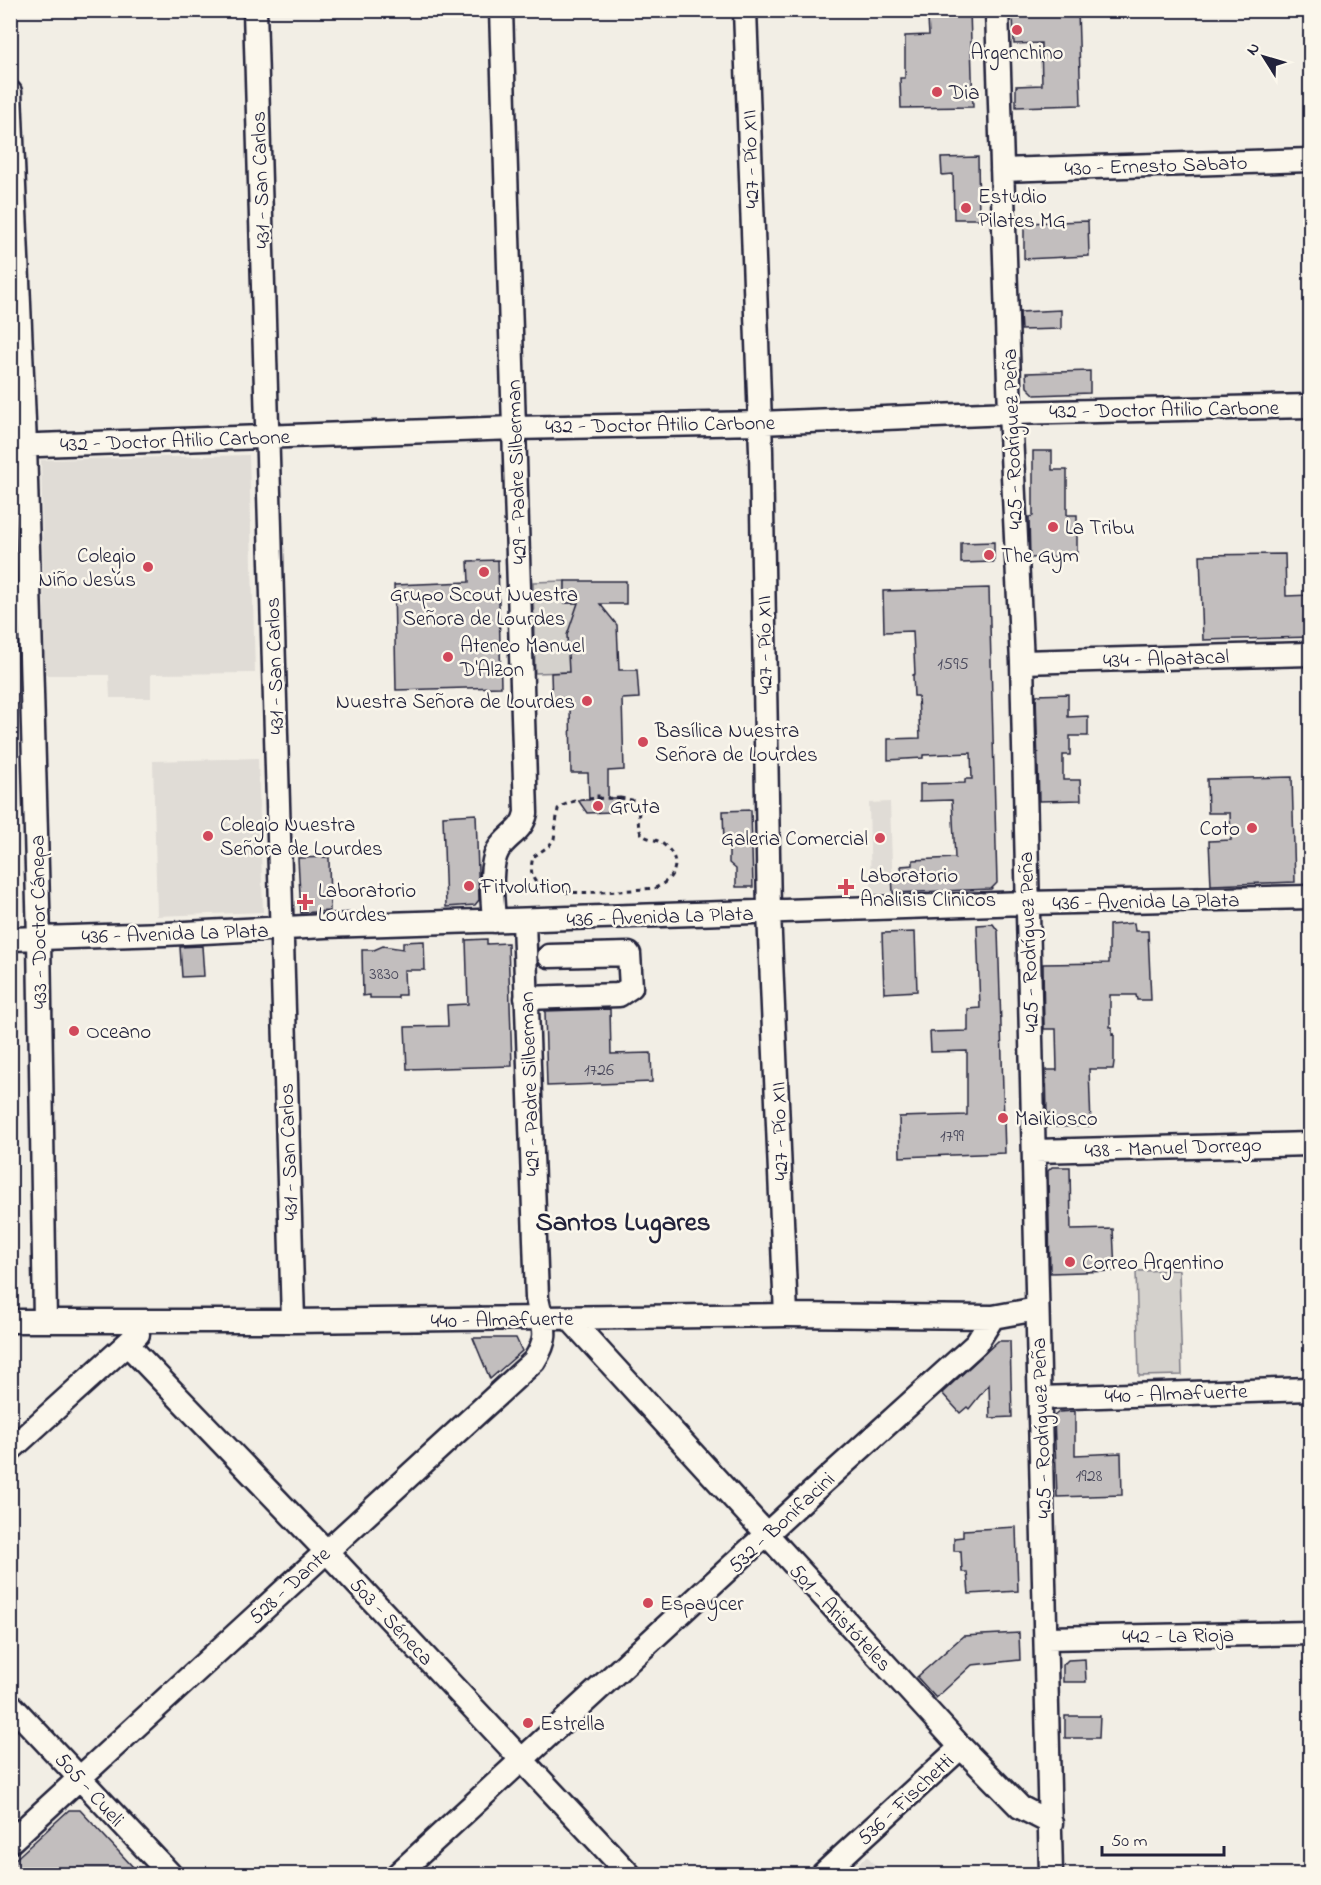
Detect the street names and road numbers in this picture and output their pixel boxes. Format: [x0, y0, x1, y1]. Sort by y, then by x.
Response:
street label: 427 - Pío XII [735, 109, 769, 209]
street label: 431 - San Carlos [245, 111, 279, 249]
street label: 430 - Ernesto Sabato [1064, 149, 1248, 185]
street label: 425 - Rodríguez Peña [996, 348, 1034, 530]
street label: 429 - Padre Silberman [500, 379, 536, 565]
street label: 432 - Doctor Atilio Carbone [1049, 394, 1280, 428]
street label: 432 - Doctor Atilio Carbone [545, 409, 776, 443]
street label: 432 - Doctor Atilio Carbone [60, 423, 291, 461]
street label: 427 - Pío XII [750, 595, 782, 695]
street label: 431 - San Carlos [259, 597, 293, 735]
street label: 434 - Alpatacal [1102, 643, 1230, 677]
street label: 433 - Doctor Cánepa [23, 834, 57, 1009]
street label: 425 - Rodríguez Peña [1012, 851, 1050, 1033]
street label: 436 - Avenida La Plata [1052, 886, 1240, 920]
street label: 436 - Avenida La Plata [566, 900, 754, 936]
street label: 436 - Avenida La Plata [81, 917, 269, 953]
street label: 429 - Padre Silberman [513, 991, 549, 1177]
street label: 427 - Pío XII [764, 1081, 798, 1181]
street label: 431 - San Carlos [273, 1083, 307, 1221]
street label: 438 - Manuel Dorrego [1084, 1131, 1262, 1169]
street label: 440 - Almafuerte [430, 1305, 574, 1337]
street label: 425 - Rodríguez Peña [1025, 1337, 1063, 1519]
street label: 440 - Almafuerte [1104, 1377, 1249, 1412]
street label: 532 - Bonifacini [722, 1466, 843, 1581]
street label: 528 - Dante [243, 1540, 338, 1632]
street label: 501 - Aristóteles [781, 1558, 898, 1679]
street label: 503 - Séneca [342, 1571, 440, 1673]
street label: 442 - La Rioja [1122, 1621, 1234, 1653]
street label: 505 - Cueli [47, 1746, 130, 1834]
street label: 536 - Fischetti [851, 1748, 962, 1853]

